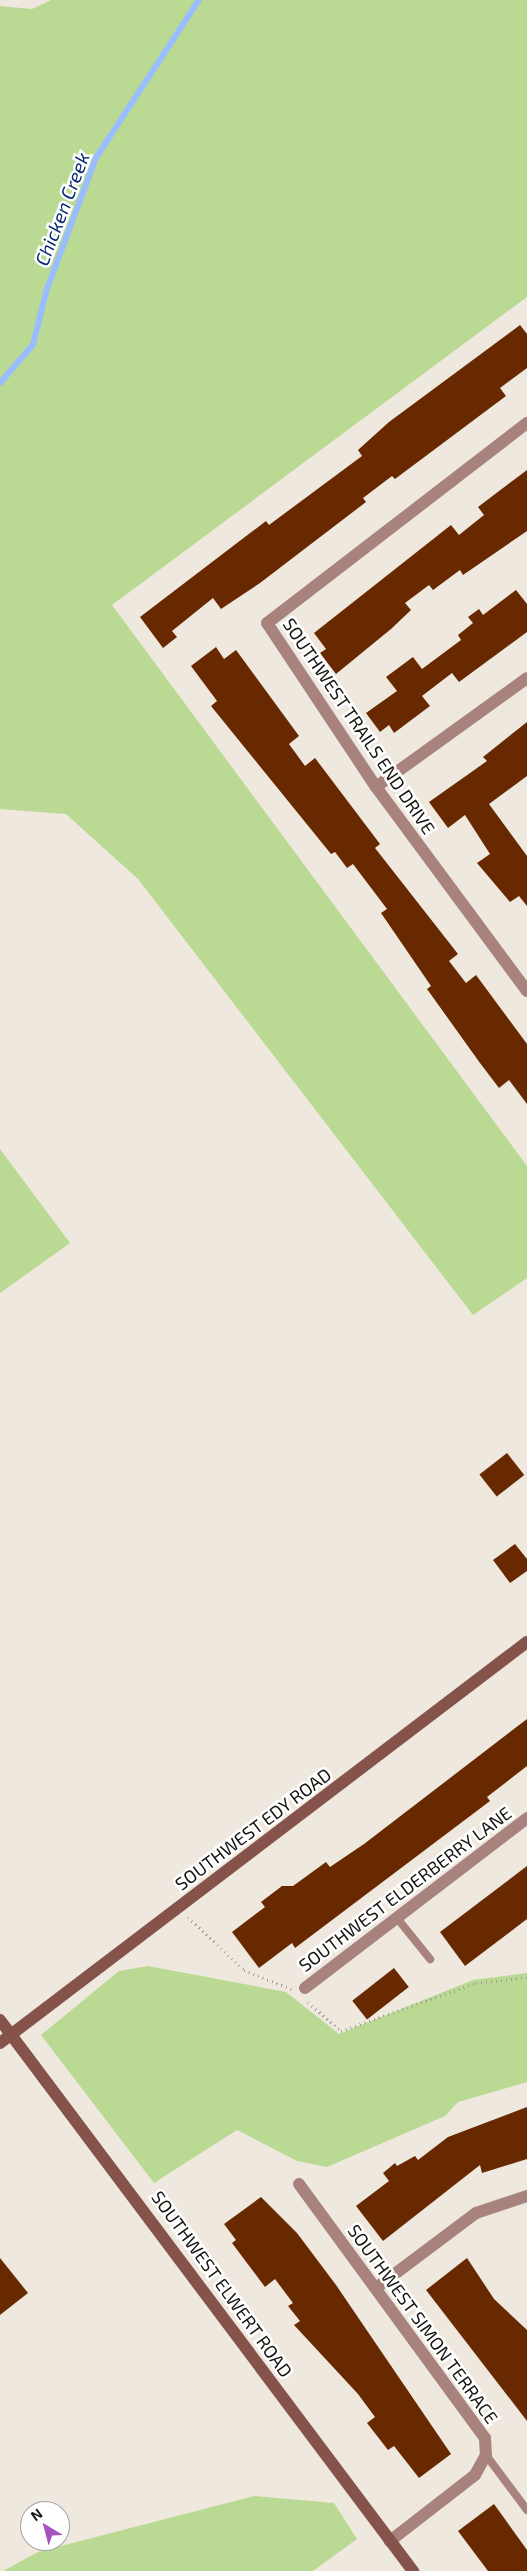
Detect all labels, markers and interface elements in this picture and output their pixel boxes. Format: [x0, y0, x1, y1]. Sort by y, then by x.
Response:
water label: Chicken Creek [30, 149, 94, 269]
street label: SOUTHWEST TRAILS END DRIVE [278, 614, 440, 838]
street label: SOUTHWEST EDY ROAD [170, 1763, 336, 1895]
street label: SOUTHWEST ELDERBERRY LANE [294, 1802, 516, 1976]
street label: SOUTHWEST ELWERT ROAD [147, 2186, 297, 2382]
street label: SOUTHWEST SIMON TERRACE [343, 2220, 503, 2428]
north arrow [20, 2501, 70, 2551]
text: N [27, 2505, 45, 2524]

